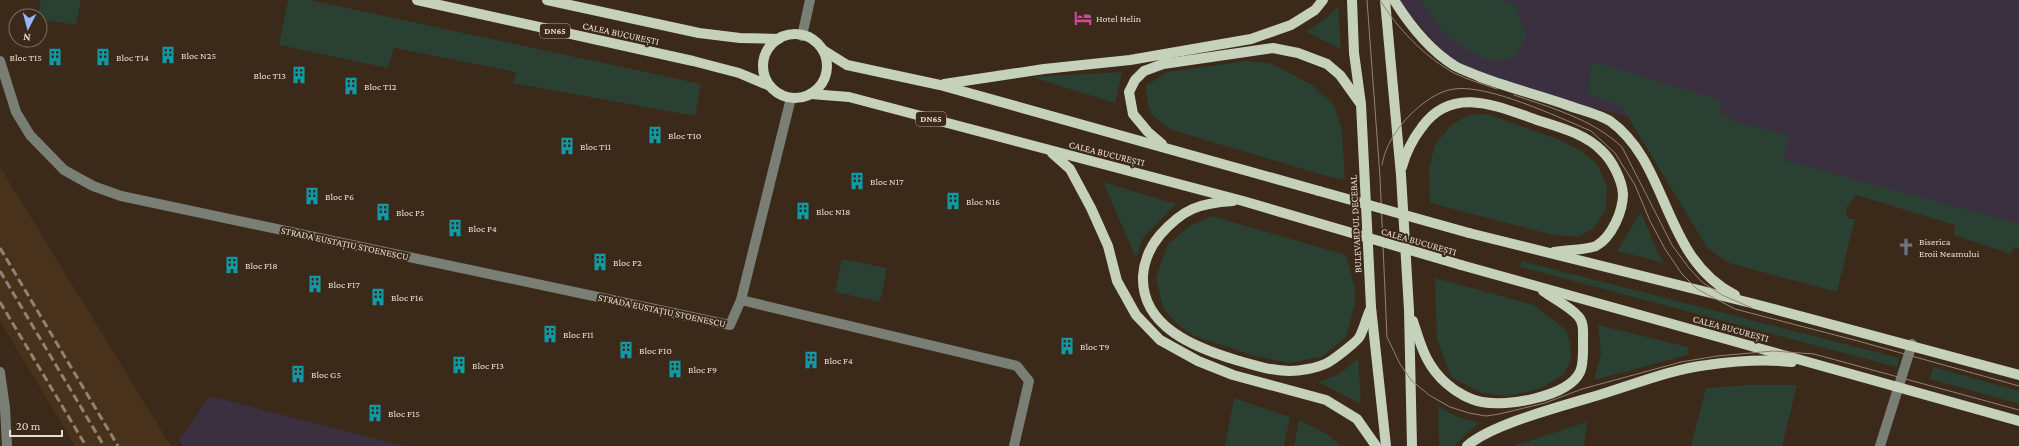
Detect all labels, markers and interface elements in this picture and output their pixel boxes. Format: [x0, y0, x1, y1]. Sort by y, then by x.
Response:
north arrow [8, 8, 48, 48]
hotel icon: Hotel Helin [1073, 8, 1093, 28]
place label: Hotel Helin [1096, 13, 1142, 24]
street label: CALEA BUCUREȘTI [581, 20, 660, 48]
road number: DN65 [540, 24, 570, 38]
text: N [22, 32, 31, 44]
building icon: Bloc N25 [158, 45, 178, 65]
building icon: Bloc T15 [45, 47, 65, 67]
building icon: Bloc T14 [93, 47, 113, 67]
place label: Bloc N25 [181, 50, 216, 61]
place label: Bloc T15 [9, 52, 42, 63]
place label: Bloc T14 [116, 52, 149, 63]
building icon: Bloc T13 [289, 65, 309, 85]
place label: Bloc T13 [253, 70, 286, 81]
building icon: Bloc T12 [341, 76, 361, 96]
place label: Bloc T12 [364, 81, 397, 92]
road number: DN65 [916, 112, 946, 126]
building icon: Bloc T10 [645, 125, 665, 145]
place label: Bloc T10 [668, 130, 702, 141]
building icon: Bloc T11 [557, 136, 577, 156]
street label: CALEA BUCUREȘTI [1068, 139, 1146, 169]
place label: Bloc T11 [580, 141, 611, 152]
building icon: Bloc N17 [847, 171, 867, 191]
street label: BULEVARDUL DECEBAL [1347, 175, 1364, 273]
place label: Bloc N17 [870, 176, 904, 187]
building icon: Bloc P6 [302, 186, 322, 206]
place label: Bloc P6 [325, 191, 354, 202]
building icon: Bloc N16 [943, 191, 963, 211]
place label: Bloc N16 [966, 196, 1000, 207]
building icon: Bloc N18 [793, 201, 813, 221]
building icon: Bloc P5 [373, 202, 393, 222]
place label: Bloc N18 [816, 206, 850, 217]
place label: Bloc P5 [396, 207, 425, 218]
building icon: Bloc P4 [445, 218, 465, 238]
place label: Bloc P4 [468, 223, 497, 234]
street label: STRADA EUSTAȚIU STOENESCU [280, 225, 410, 263]
street label: CALEA BUCUREȘTI [1380, 225, 1458, 258]
place label: Biserica Eroii Neamului [1919, 236, 1980, 259]
church icon: Biserica Eroii Neamului [1896, 237, 1916, 257]
building icon: Bloc P2 [590, 252, 610, 272]
building icon: Bloc F18 [222, 255, 242, 275]
place label: Bloc P2 [613, 257, 642, 268]
place label: Bloc F18 [245, 260, 278, 271]
building icon: Bloc F17 [305, 274, 325, 294]
place label: Bloc F17 [328, 279, 360, 290]
building icon: Bloc F16 [368, 287, 388, 307]
place label: Bloc F16 [391, 292, 423, 303]
street label: STRADA EUSTAȚIU STOENESCU [597, 292, 727, 330]
street label: CALEA BUCUREȘTI [1692, 313, 1770, 345]
building icon: Bloc F11 [540, 324, 560, 344]
place label: Bloc F11 [563, 329, 594, 340]
building icon: Bloc T9 [1057, 336, 1077, 356]
building icon: Bloc F10 [616, 340, 636, 360]
place label: Bloc T9 [1080, 341, 1110, 352]
place label: Bloc F10 [639, 345, 672, 356]
building icon: Bloc F4 [801, 350, 821, 370]
building icon: Bloc F13 [449, 355, 469, 375]
place label: Bloc F4 [824, 355, 853, 366]
building icon: Bloc F9 [665, 359, 685, 379]
place label: Bloc F13 [472, 360, 504, 371]
building icon: Bloc G5 [288, 364, 308, 384]
place label: Bloc F9 [688, 364, 717, 375]
place label: Bloc G5 [311, 369, 341, 380]
building icon: Bloc F15 [365, 403, 385, 423]
place label: Bloc F15 [388, 408, 420, 419]
scale bar [10, 412, 62, 438]
text: 20 m [16, 419, 41, 433]

